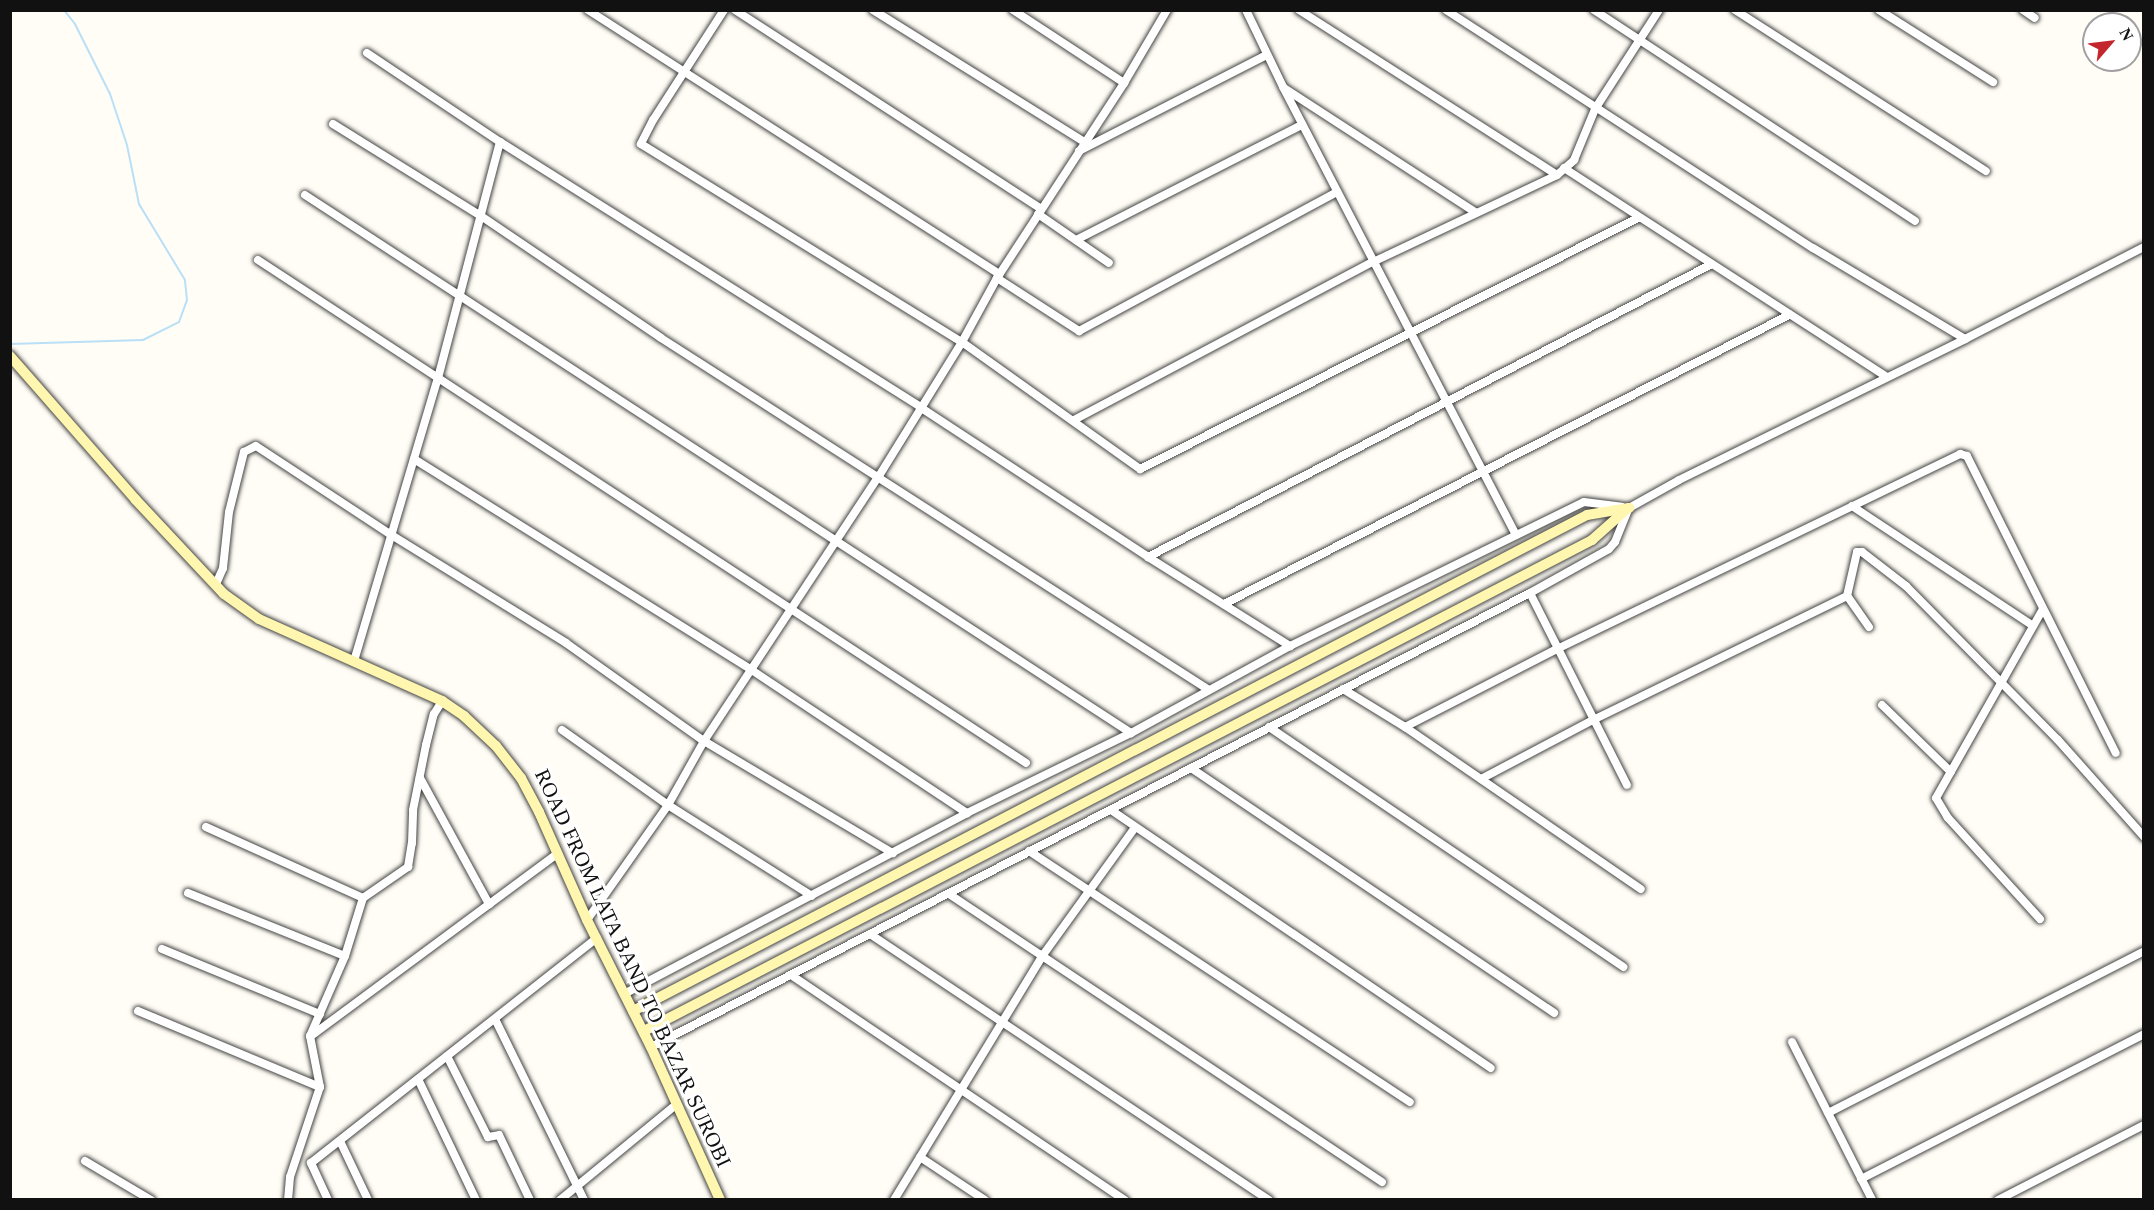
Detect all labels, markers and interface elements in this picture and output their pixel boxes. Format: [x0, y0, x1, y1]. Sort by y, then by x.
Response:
north arrow [2082, 12, 2142, 72]
text: N [2116, 25, 2137, 43]
street label: ROAD FROM LATA BAND TO BAZAR SUROBI [534, 774, 732, 1162]

